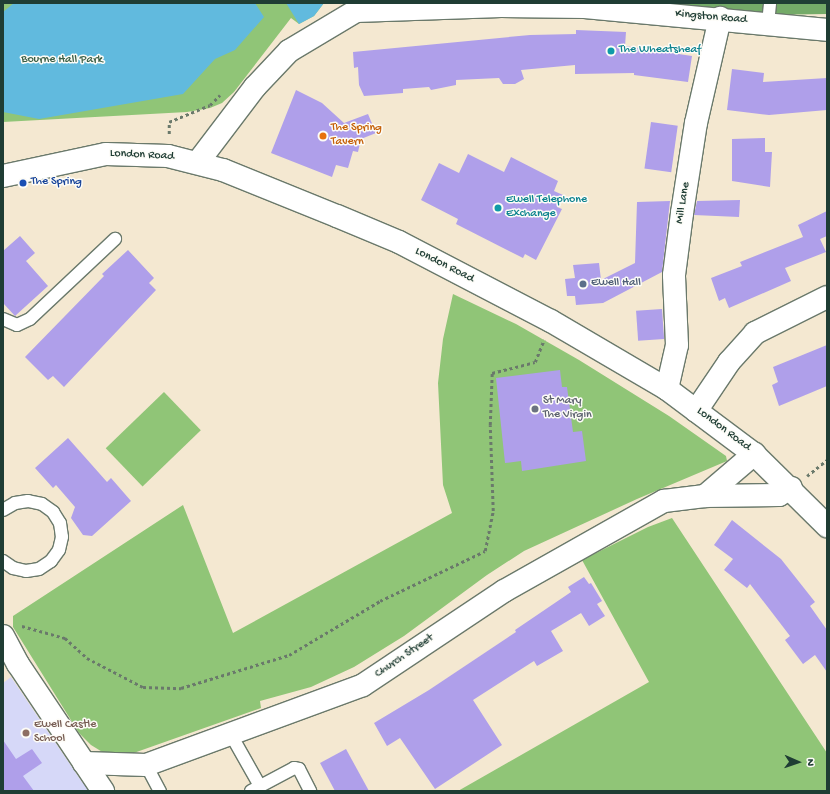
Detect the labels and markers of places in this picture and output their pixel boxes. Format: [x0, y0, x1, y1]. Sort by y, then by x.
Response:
place label: The Wheatsheaf [619, 44, 701, 58]
marker: The Wheatsheaf [606, 46, 616, 56]
place label: The Spring Tavern [331, 122, 382, 150]
marker: The Spring Tavern [318, 131, 328, 141]
place label: The Spring [31, 176, 82, 190]
marker: The Spring [18, 178, 28, 188]
place label: Ewell Telephone Exchange [506, 194, 587, 222]
marker: Ewell Telephone Exchange [493, 203, 503, 213]
place label: Ewell Hall [591, 277, 641, 291]
marker: Ewell Hall [578, 279, 588, 289]
place label: St Mary The Virgin [543, 395, 592, 423]
marker: St Mary The Virgin [530, 404, 540, 414]
place label: Ewell Castle School [34, 719, 96, 747]
marker: Ewell Castle School [21, 728, 31, 738]

